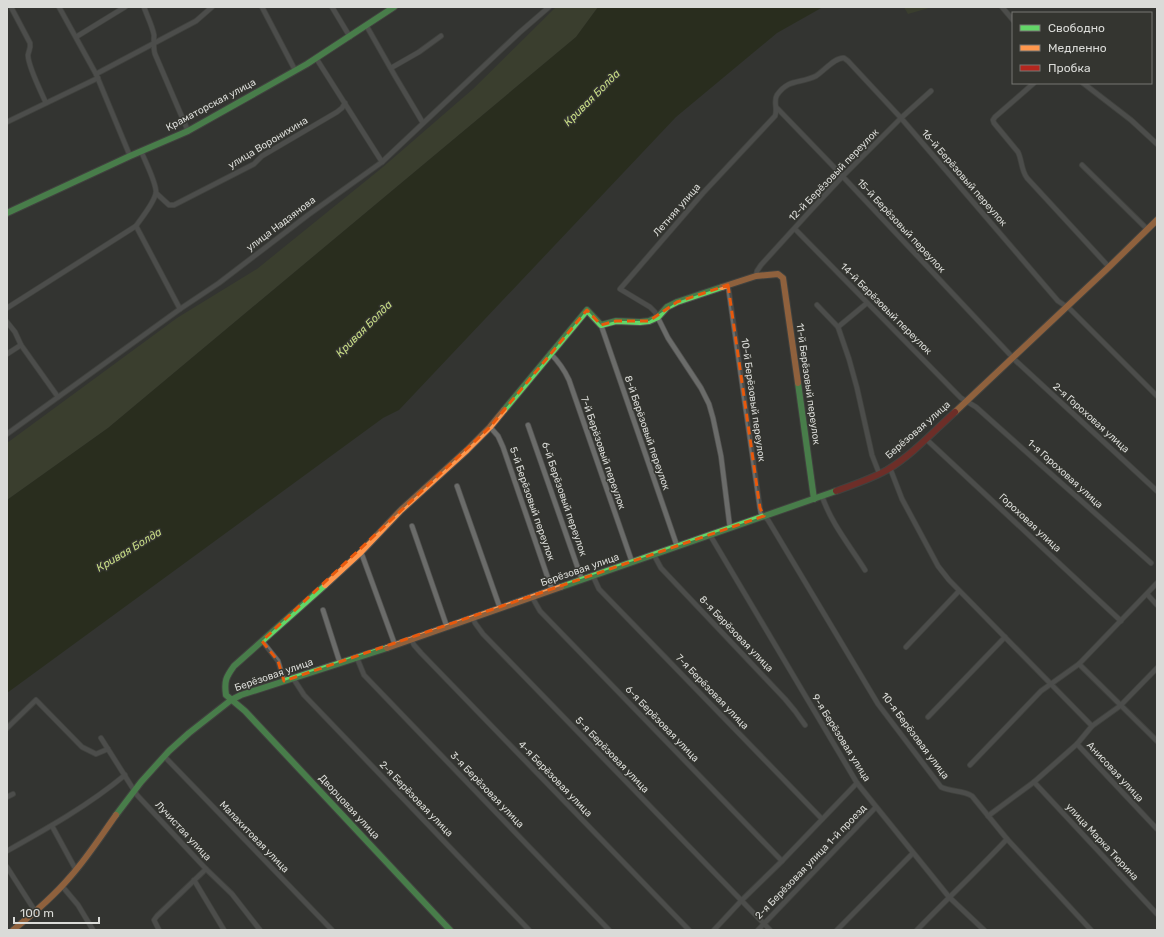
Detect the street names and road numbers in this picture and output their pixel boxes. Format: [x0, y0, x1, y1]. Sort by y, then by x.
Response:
street label: Краматорская улица [164, 76, 258, 134]
street label: улица Воронихина [226, 115, 310, 171]
street label: 12-й Берёзовый переулок [787, 126, 882, 224]
street label: 16-й Берёзовый переулок [919, 127, 1010, 229]
street label: 15-й Берёзовый переулок [854, 176, 948, 276]
street label: Летняя улица [651, 181, 703, 239]
street label: улица Надзянова [244, 194, 318, 254]
street label: 14-й Берёзовый переулок [838, 261, 935, 358]
street label: 11-й Берёзовый переулок [794, 322, 823, 446]
street label: 10-й Берёзовый переулок [738, 337, 768, 463]
street label: 8-й Берёзовый переулок [622, 374, 672, 492]
street label: 2-я Гороховая улица [1050, 381, 1132, 455]
street label: 7-й Берёзовый переулок [578, 395, 628, 512]
street label: Берёзовая улица [883, 399, 953, 461]
street label: 1-я Гороховая улица [1025, 437, 1105, 511]
street label: 6-й Берёзовый переулок [539, 440, 589, 558]
street label: 5-й Берёзовый переулок [507, 445, 557, 563]
street label: Гороховая улица [997, 491, 1063, 555]
street label: Берёзовая улица [539, 551, 621, 589]
street label: 8-я Берёзовая улица [696, 593, 776, 675]
street label: 7-я Берёзовая улица [673, 652, 751, 732]
street label: Берёзовая улица [233, 656, 315, 694]
street label: 6-я Берёзовая улица [623, 684, 701, 764]
street label: 10-я Берёзовая улица [878, 690, 952, 782]
street label: 9-я Берёзовая улица [809, 692, 873, 784]
street label: 5-я Берёзовая улица [573, 715, 651, 795]
street label: 4-я Берёзовая улица [516, 738, 594, 820]
street label: Анисовая улица [1084, 739, 1146, 805]
street label: 3-я Берёзовая улица [448, 750, 526, 830]
street label: 2-я Берёзовая улица [377, 759, 455, 839]
street label: Дворцовая улица [316, 772, 382, 842]
street label: Лучистая улица [152, 799, 214, 863]
street label: Малахитовая улица [217, 799, 291, 875]
street label: улица Марка Тюрина [1063, 801, 1141, 883]
street label: 2-я Берёзовая улица 1-й проезд [753, 802, 869, 922]

